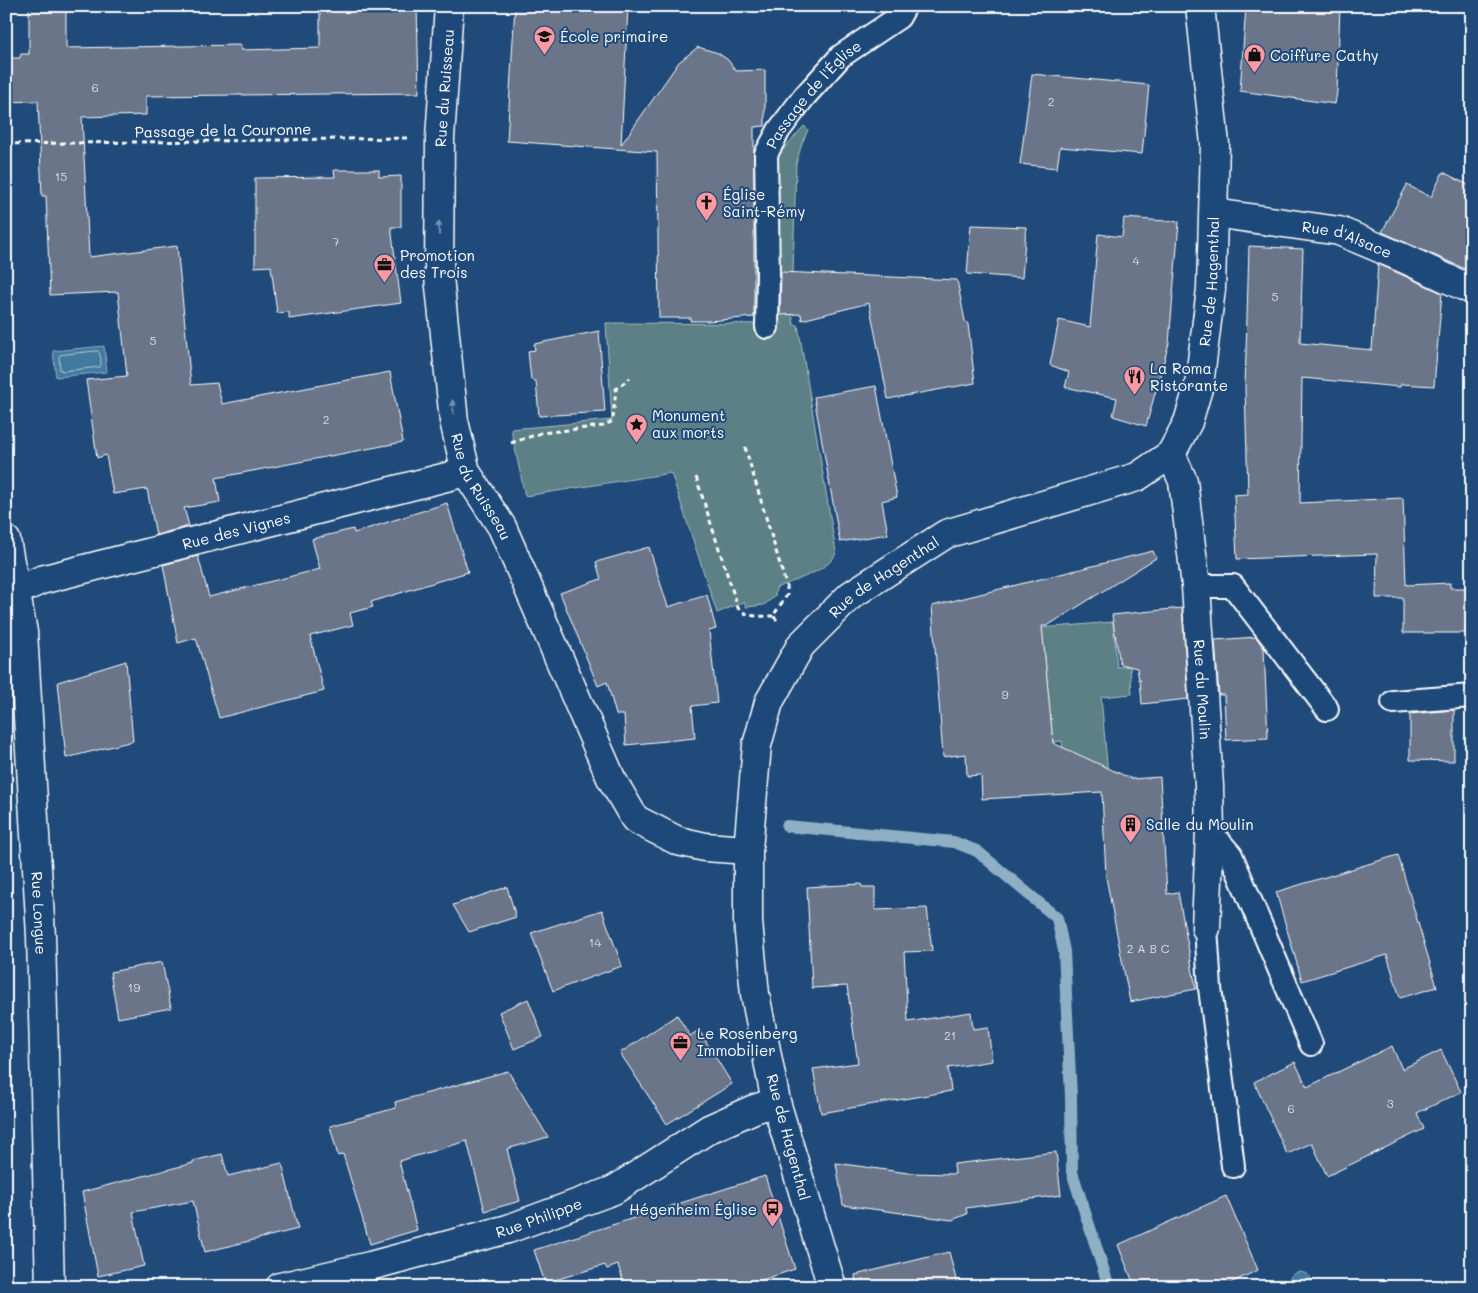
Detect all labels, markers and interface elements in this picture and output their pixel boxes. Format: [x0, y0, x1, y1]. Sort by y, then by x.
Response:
school or university icon: École primaire [532, 24, 556, 55]
place label: École primaire [560, 26, 668, 46]
street label: Rue du Ruisseau [430, 28, 458, 148]
street label: Passage de l'Église [761, 35, 865, 152]
shop icon: Coiffure Cathy [1242, 43, 1266, 74]
place label: Coiffure Cathy [1270, 45, 1379, 65]
house number: 6 [91, 79, 99, 95]
house number: 2 [1048, 93, 1054, 109]
street label: Passage de la Couronne [134, 118, 312, 142]
house number: 15 [55, 168, 67, 184]
place label: Église Saint-Rémy [723, 184, 805, 221]
church icon: Église Saint-Rémy [695, 191, 719, 222]
street label: Rue de Hagenthal [1194, 216, 1223, 347]
street label: Rue d'Alsace [1301, 216, 1395, 262]
one-way arrow [435, 219, 443, 235]
house number: 7 [333, 233, 340, 249]
place label: Promotion des Trois [400, 245, 475, 282]
office icon: Promotion des Trois [372, 252, 396, 283]
house number: 4 [1132, 252, 1140, 268]
house number: 5 [1272, 288, 1279, 304]
house number: 5 [150, 332, 157, 348]
place label: La Roma Ristorante [1150, 358, 1228, 395]
restaurant icon: La Roma Ristorante [1122, 365, 1146, 396]
one-way arrow [449, 399, 457, 415]
place label: Monument aux morts [652, 405, 726, 442]
house number: 2 [323, 411, 329, 427]
place icon: Monument aux morts [624, 412, 648, 443]
street label: Rue du Ruisseau [447, 431, 516, 543]
street label: Rue des Vignes [180, 507, 292, 554]
street label: Rue de Hagenthal [824, 531, 943, 622]
street label: Rue du Moulin [1189, 639, 1216, 740]
house number: 9 [1001, 686, 1009, 702]
building icon: Salle du Moulin [1118, 812, 1142, 843]
place label: Salle du Moulin [1146, 814, 1254, 834]
street label: Rue Longue [27, 871, 51, 955]
house number: 14 [589, 934, 601, 950]
house number: 2 A B C [1127, 940, 1170, 956]
house number: 19 [128, 979, 140, 995]
place label: Le Rosenberg Immobilier [697, 1023, 798, 1060]
house number: 21 [944, 1027, 956, 1043]
office icon: Le Rosenberg Immobilier [669, 1030, 693, 1061]
street label: Rue de Hagenthal [763, 1072, 815, 1202]
house number: 3 [1386, 1095, 1394, 1111]
house number: 6 [1287, 1100, 1295, 1116]
street label: Rue Philippe [493, 1193, 585, 1242]
bus stop icon: Hégenheim Église [761, 1197, 785, 1228]
place label: Hégenheim Église [629, 1199, 757, 1219]

